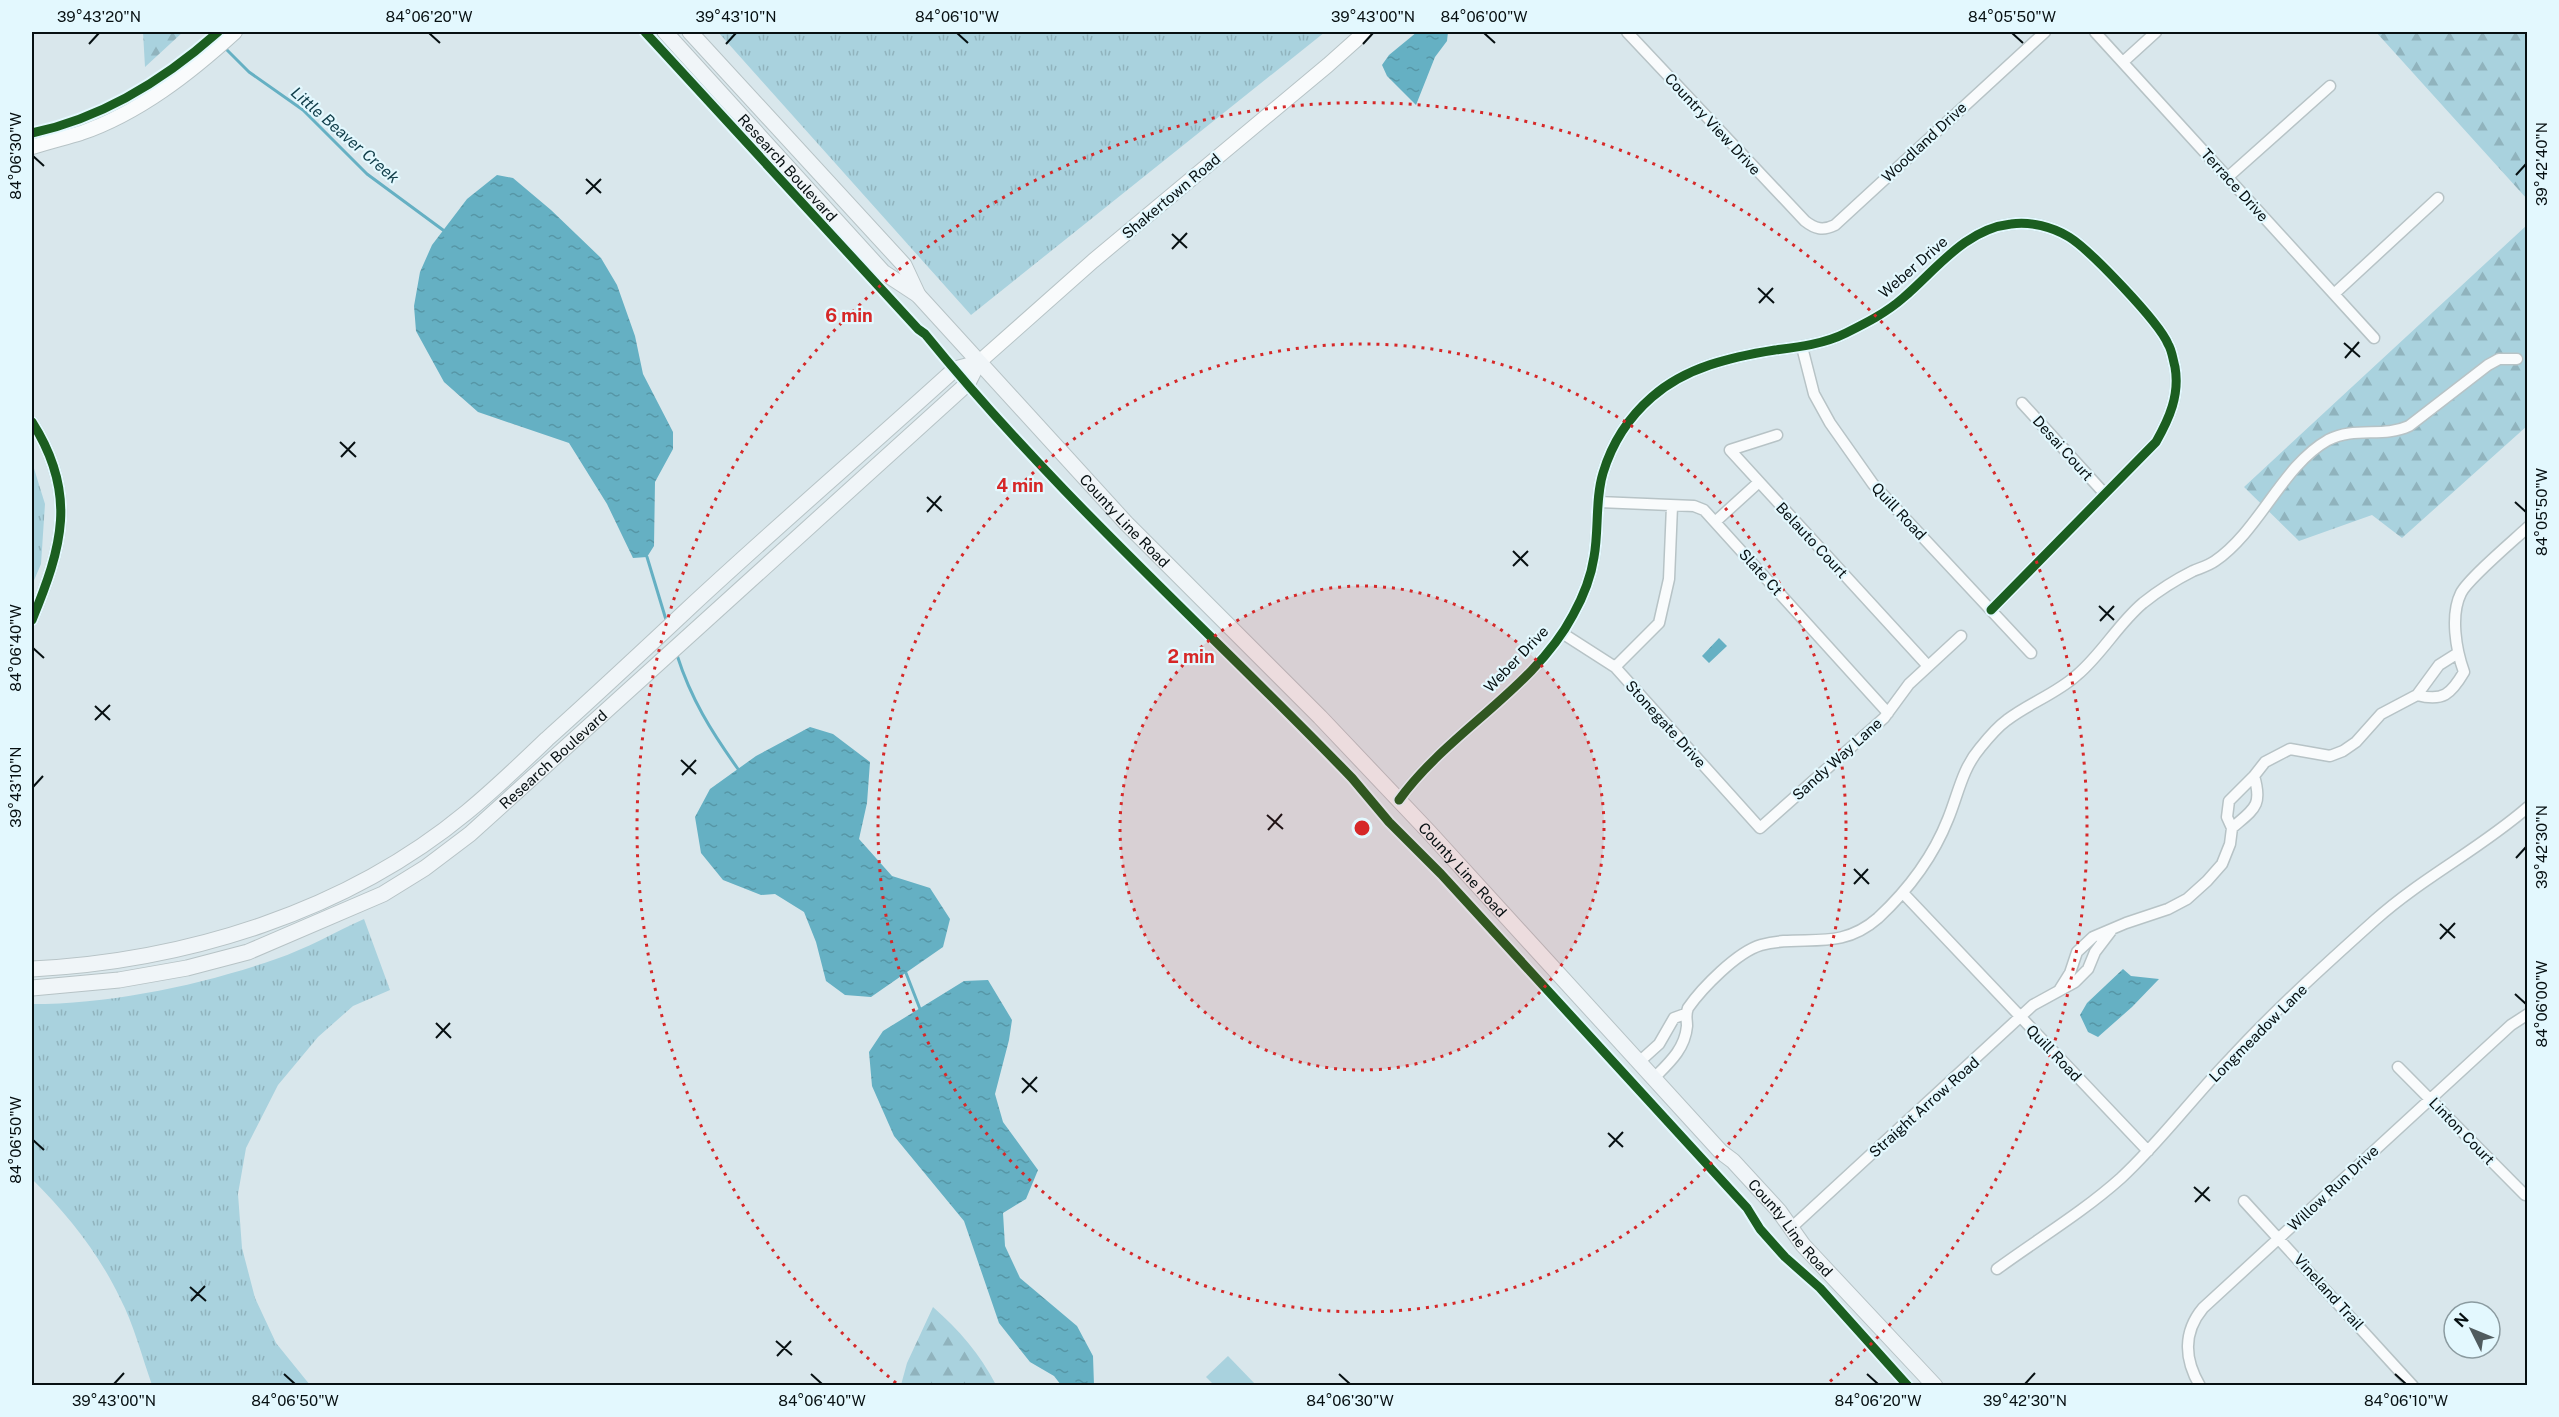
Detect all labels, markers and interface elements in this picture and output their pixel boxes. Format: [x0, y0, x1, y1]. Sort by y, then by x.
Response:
text: 39°43'20"N [57, 8, 141, 25]
text: 84°06'20"W [385, 8, 473, 25]
text: 39°43'10"N [695, 8, 777, 25]
text: 84°06'10"W [915, 8, 999, 25]
text: 39°43'00"N [1331, 8, 1415, 25]
text: 84°06'00"W [1440, 8, 1528, 25]
text: 84°05'50"W [1968, 8, 2056, 25]
street label: Country View Drive [1662, 70, 1764, 178]
water label: Little Beaver Creek [287, 83, 403, 187]
street label: Woodland Drive [1878, 98, 1970, 186]
street label: Research Boulevard [735, 110, 841, 225]
text: 84°06'30"W [7, 112, 24, 200]
text: 39°42'40"N [2533, 122, 2550, 206]
street label: Terrace Drive [2198, 145, 2272, 225]
street label: Shakertown Road [1119, 150, 1223, 242]
street label: Weber Drive [1875, 233, 1951, 301]
text: 6 min [825, 305, 873, 326]
street label: Desai Court [2030, 412, 2097, 484]
text: 84°05'50"W [2533, 468, 2550, 556]
street label: County Line Road [1077, 470, 1173, 570]
text: 4 min [996, 475, 1044, 496]
street label: Quill Road [1868, 479, 1930, 543]
street label: Belauto Court [1773, 499, 1851, 581]
street label: Slate Ct [1736, 545, 1786, 599]
text: 84°06'40"W [7, 604, 24, 692]
street label: Weber Drive [1480, 623, 1552, 695]
text: 2 min [1167, 646, 1215, 667]
street label: Stonegate Drive [1622, 677, 1710, 771]
street label: Research Boulevard [496, 706, 610, 812]
street label: Sandy Way Lane [1789, 714, 1885, 804]
text: 39°43'10"N [7, 746, 24, 828]
text: 39°42'30"N [2533, 805, 2550, 889]
centre of rings [1352, 818, 1372, 838]
street label: County Line Road [1416, 818, 1510, 920]
text: 84°06'00"W [2533, 960, 2550, 1048]
street label: Longmeadow Lane [2206, 981, 2310, 1085]
street label: Quill Road [2023, 1021, 2085, 1085]
street label: Straight Arrow Road [1866, 1053, 1982, 1161]
street label: Linton Court [2426, 1094, 2498, 1168]
text: 84°06'50"W [7, 1096, 24, 1184]
street label: Willow Run Drive [2284, 1142, 2382, 1234]
street label: County Line Road [1745, 1175, 1836, 1280]
street label: Vineland Trail [2291, 1251, 2367, 1333]
north arrow [2442, 1300, 2502, 1360]
text: N [2450, 1309, 2473, 1331]
text: 39°43'00"N [72, 1392, 156, 1409]
text: 84°06'50"W [251, 1392, 339, 1409]
text: 84°06'40"W [778, 1392, 866, 1409]
text: 84°06'30"W [1306, 1392, 1394, 1409]
text: 84°06'20"W [1834, 1392, 1922, 1409]
text: 39°42'30"N [1983, 1392, 2067, 1409]
text: 84°06'10"W [2364, 1392, 2448, 1409]

